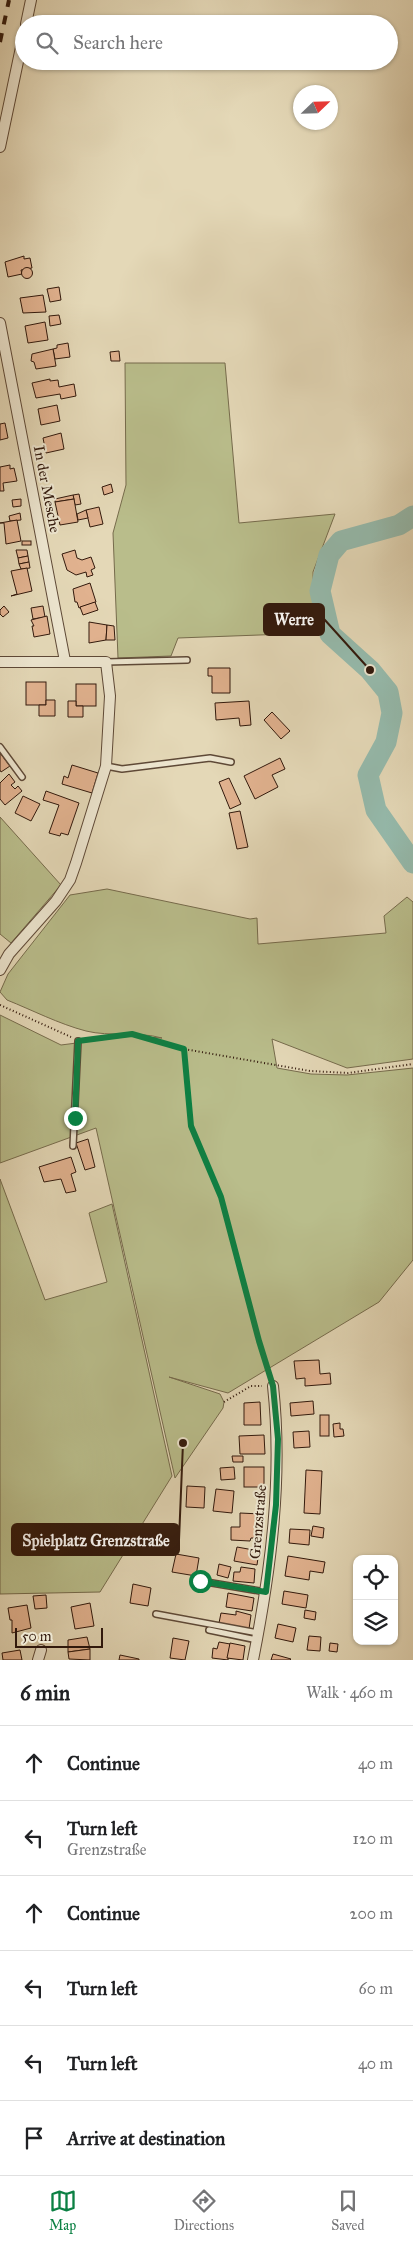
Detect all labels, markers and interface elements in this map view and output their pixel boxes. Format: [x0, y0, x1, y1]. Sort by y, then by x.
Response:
search box [15, 15, 398, 70]
icon: search [33, 29, 61, 57]
text: Search here [73, 31, 163, 54]
north arrow [293, 85, 338, 130]
street label: In der Mesche [30, 444, 64, 534]
callout: Werre [264, 604, 324, 635]
text: Werre [274, 610, 314, 629]
route end [64, 1107, 87, 1130]
street label: Grenzstraße [246, 1484, 270, 1560]
callout: Spielplatz Grenzstraße [12, 1524, 179, 1555]
text: Spielplatz Grenzstraße [22, 1531, 170, 1551]
map controls [353, 1555, 398, 1645]
button: locate [353, 1555, 398, 1600]
route start [189, 1570, 212, 1593]
button: layers [353, 1600, 398, 1645]
scale bar [15, 1625, 102, 1648]
text: 50 m [22, 1628, 51, 1645]
text: 6 min [20, 1680, 70, 1706]
text: Walk · 460 m [306, 1683, 393, 1702]
icon: ahead [20, 1749, 48, 1777]
text: Continue [67, 1752, 140, 1775]
text: 40 m [358, 1754, 393, 1773]
text: Turn left [67, 1817, 137, 1840]
icon: left [20, 1824, 48, 1852]
text: 120 m [353, 1829, 393, 1848]
text: Grenzstraße [67, 1840, 147, 1859]
icon: ahead [20, 1899, 48, 1927]
text: Continue [67, 1902, 140, 1925]
text: 200 m [350, 1904, 393, 1923]
icon: left [20, 1974, 48, 2002]
text: Turn left [67, 1977, 137, 2000]
text: 60 m [359, 1979, 393, 1998]
icon: left [20, 2049, 48, 2077]
text: Turn left [67, 2052, 137, 2075]
text: 40 m [358, 2054, 393, 2073]
icon: arrive [20, 2124, 48, 2152]
text: Arrive at destination [67, 2127, 225, 2150]
tab: Map [49, 2187, 77, 2234]
tab: Directions [174, 2187, 234, 2234]
tab: Saved [331, 2187, 364, 2234]

